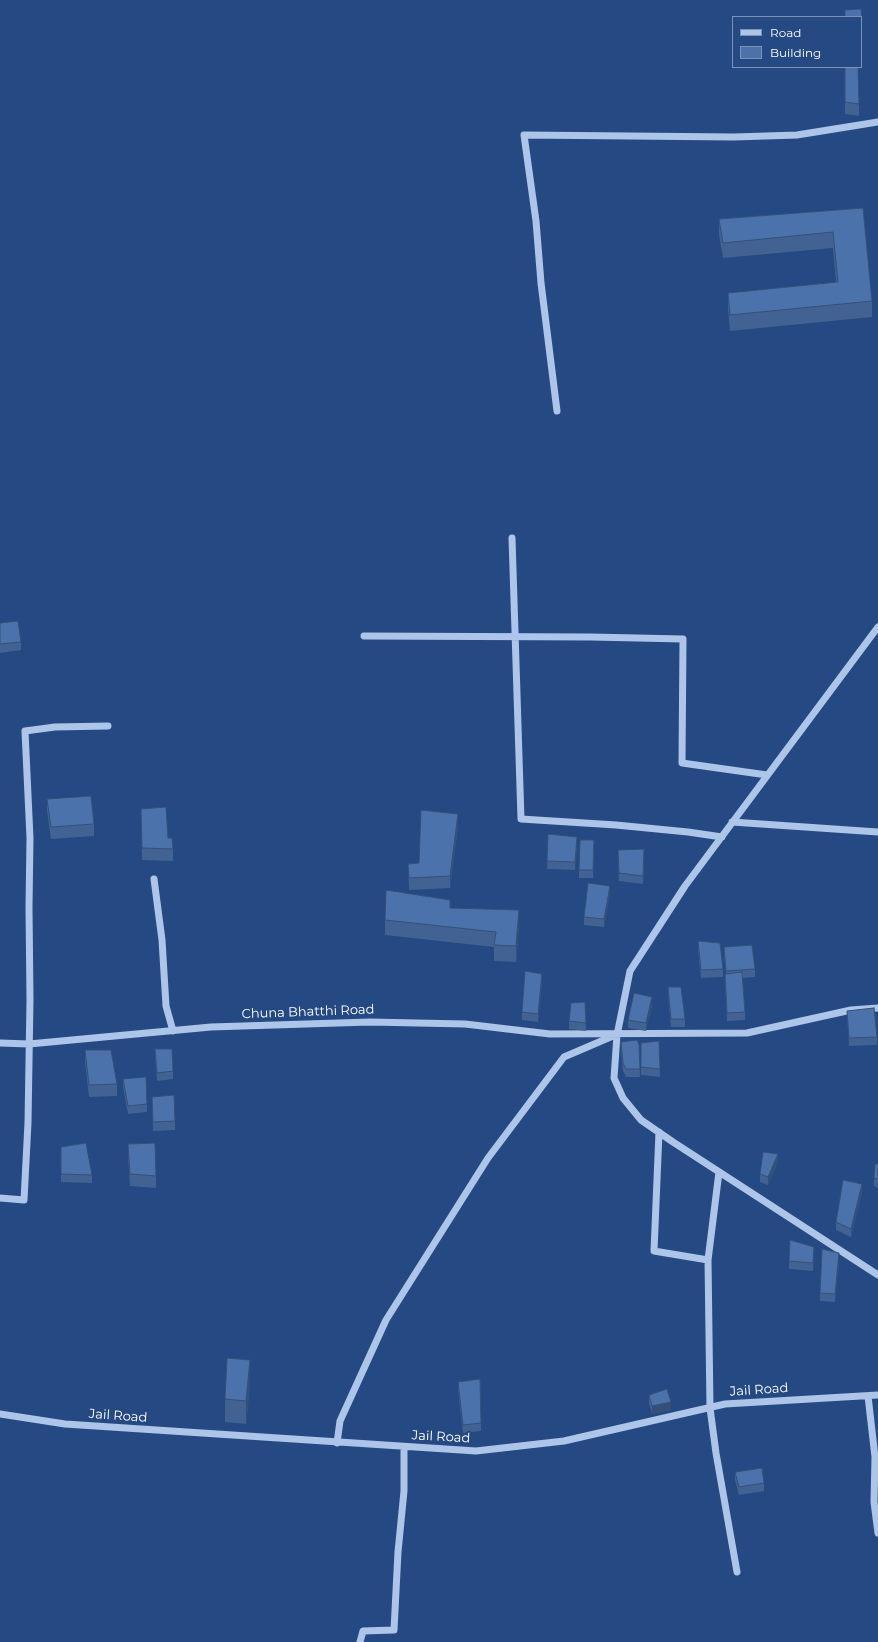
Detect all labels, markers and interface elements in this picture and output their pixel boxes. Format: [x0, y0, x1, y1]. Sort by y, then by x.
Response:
legend [732, 16, 862, 68]
text: Road [770, 25, 801, 40]
text: Building [770, 45, 821, 60]
street label: Chuna Bhatthi Road [241, 1002, 375, 1022]
street label: Jail Road [729, 1380, 789, 1400]
street label: Jail Road [88, 1406, 148, 1426]
street label: Jail Road [411, 1428, 471, 1446]

